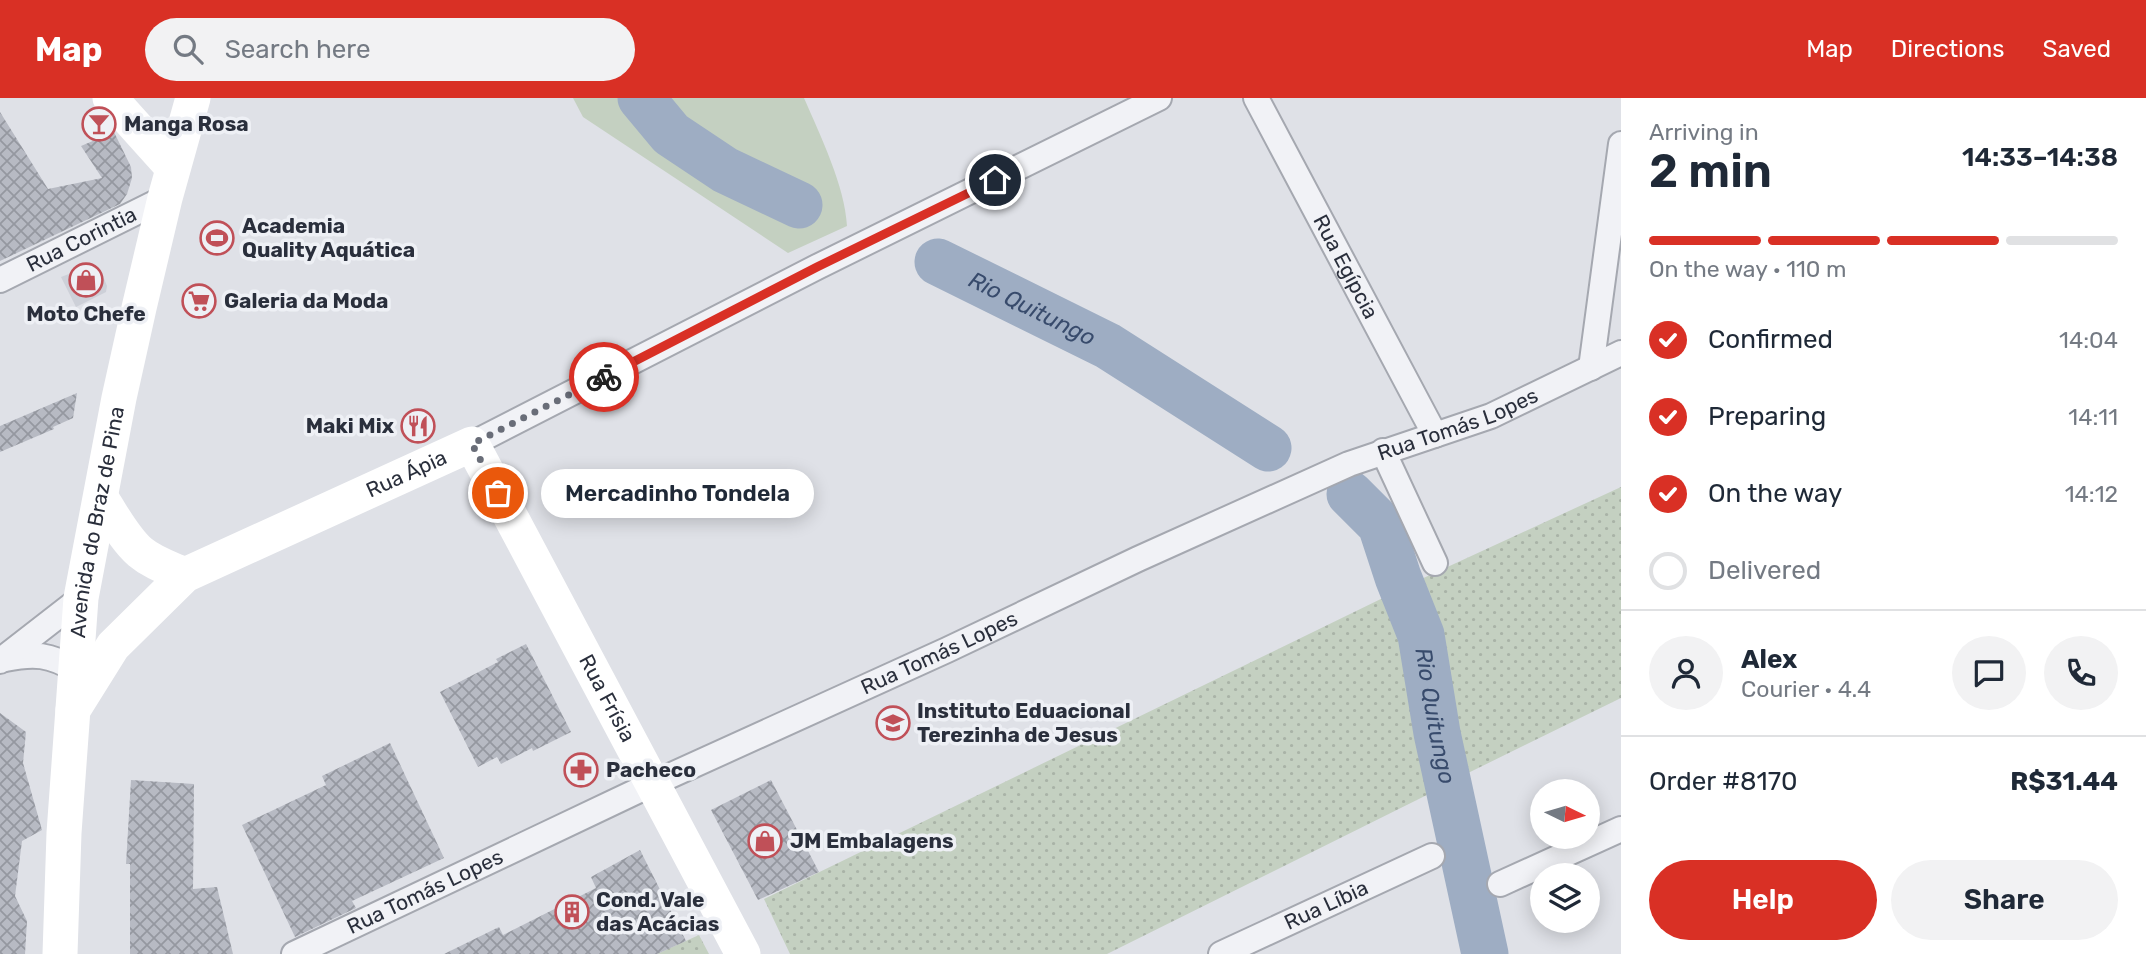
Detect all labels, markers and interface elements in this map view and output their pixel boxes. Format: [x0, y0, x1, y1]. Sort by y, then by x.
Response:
search box [145, 18, 635, 81]
text: Map [35, 30, 103, 69]
icon: search [169, 30, 207, 68]
text: Search here [225, 34, 370, 65]
text: Map [1806, 35, 1853, 63]
text: Directions [1891, 35, 2004, 63]
text: Saved [2042, 35, 2111, 63]
bar icon: Manga Rosa [80, 105, 118, 143]
place label: Manga Rosa [124, 111, 249, 136]
text: Arriving in [1649, 118, 1759, 146]
text: 14:33–14:38 [1962, 142, 2118, 173]
text: 2 min [1649, 144, 1772, 199]
pin [965, 150, 1025, 210]
icon: home [976, 161, 1014, 199]
street label: Rua Corintia [22, 201, 140, 277]
street label: Rua Egípcia [1308, 210, 1384, 323]
place label: Academia Quality Aquática [242, 213, 415, 262]
sports icon: Academia Quality Aquática [198, 219, 236, 257]
text: On the way · 110 m [1649, 255, 1847, 283]
shop icon: Moto Chefe [67, 261, 105, 299]
water label: Rio Quitungo [964, 265, 1100, 352]
supermarket icon: Galeria da Moda [180, 282, 218, 320]
place label: Galeria da Moda [224, 288, 388, 313]
place label: Moto Chefe [26, 301, 146, 326]
icon: check [1649, 321, 1687, 359]
text: Confirmed [1708, 324, 1833, 355]
text: 14:04 [2059, 326, 2118, 354]
courier [569, 342, 639, 412]
icon: bike [585, 358, 623, 396]
street label: Rua Tomás Lopes [1374, 382, 1542, 465]
icon: check [1649, 398, 1687, 436]
text: Preparing [1708, 401, 1826, 432]
text: 14:11 [2068, 403, 2118, 431]
street label: Avenida do Braz de Pina [65, 404, 129, 639]
restaurant icon: Maki Mix [399, 407, 437, 445]
place label: Maki Mix [306, 413, 395, 438]
street label: Rua Ápia [362, 444, 450, 503]
pin [468, 463, 528, 523]
callout: Mercadinho Tondela [540, 468, 813, 518]
icon: bag [479, 474, 517, 512]
icon: check [1649, 475, 1687, 513]
text: On the way [1708, 478, 1842, 509]
text: Mercadinho Tondela [565, 479, 790, 507]
text: 14:12 [2065, 480, 2118, 508]
text: Delivered [1708, 555, 1821, 586]
street label: Rua Tomás Lopes [857, 605, 1021, 699]
button: person [1649, 636, 1723, 710]
button: chat [1952, 636, 2026, 710]
button: phone [2044, 636, 2118, 710]
text: Alex [1741, 644, 1797, 675]
water label: Rio Quitungo [1409, 646, 1462, 787]
street label: Rua Frísia [574, 650, 641, 746]
text: Courier · 4.4 [1741, 675, 1871, 703]
place label: Instituto Eduacional Terezinha de Jesus [917, 698, 1131, 747]
school or university icon: Instituto Eduacional Terezinha de Jesus [874, 704, 912, 742]
pharmacy icon: Pacheco [562, 751, 600, 789]
place label: Pacheco [606, 757, 696, 782]
text: Order #8170 [1649, 766, 1798, 797]
text: R$31.44 [2010, 766, 2118, 797]
north arrow [1530, 779, 1600, 849]
map controls [1530, 779, 1600, 933]
shop icon: JM Embalagens [746, 822, 784, 860]
place label: JM Embalagens [790, 828, 954, 853]
street label: Rua Tomás Lopes [343, 844, 507, 939]
button: Help [1649, 860, 1877, 940]
button: Share [1891, 860, 2118, 940]
button: layers [1530, 863, 1600, 933]
street label: Rua Líbia [1280, 875, 1372, 935]
place label: Cond. Vale das Acácias [596, 887, 719, 936]
building icon: Cond. Vale das Acácias [553, 893, 591, 931]

